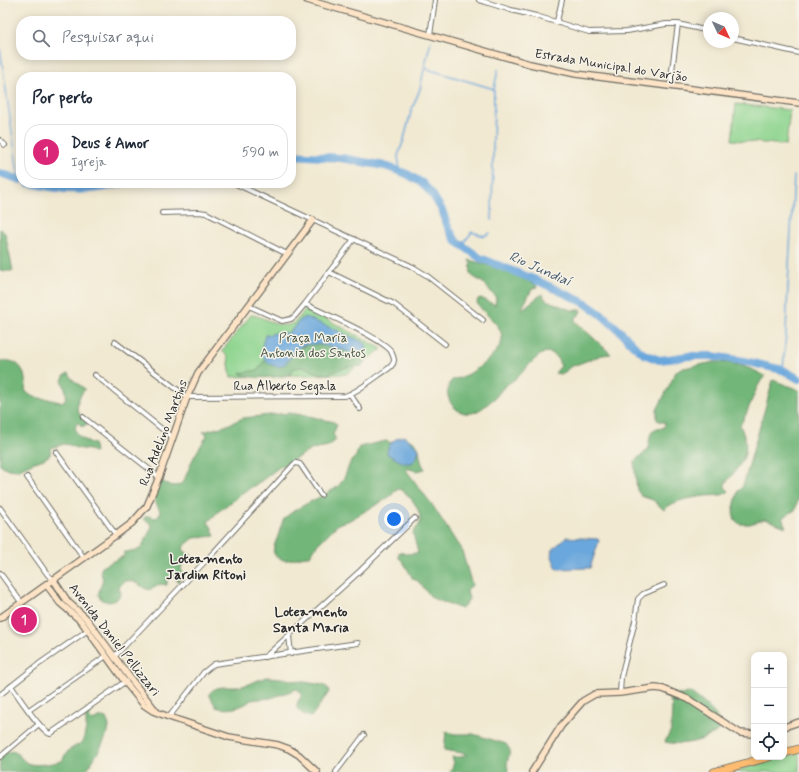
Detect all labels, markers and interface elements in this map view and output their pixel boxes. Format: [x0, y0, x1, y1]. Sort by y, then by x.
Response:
north arrow [703, 12, 739, 48]
search box [16, 16, 296, 60]
icon: search [30, 27, 52, 49]
text: Pesquisar aqui [62, 28, 154, 48]
street label: Estrada Municipal do Varjão [533, 46, 689, 87]
text: Por perto [32, 87, 93, 109]
text: Deus é Amor [71, 134, 149, 154]
text: 1 [43, 144, 49, 161]
text: 590 m [242, 144, 279, 161]
text: Igreja [71, 154, 106, 171]
water label: Rio Jundiaí [506, 247, 576, 292]
park label: Praça Maria Antonia dos Santos [260, 330, 366, 362]
street label: Rua Adelino Martins [136, 377, 192, 489]
street label: Rua Alberto Segala [234, 378, 337, 395]
your location [384, 509, 404, 529]
district label: Loteamento Jardim Ritoni [166, 550, 246, 584]
street label: Avenida Daniel Pellizzari [65, 580, 163, 700]
district label: Loteamento Santa Maria [273, 603, 349, 637]
pin: 1 [11, 605, 37, 635]
map controls [751, 652, 787, 760]
button: + [751, 652, 787, 688]
button: − [751, 688, 787, 724]
button: locate [751, 724, 787, 760]

